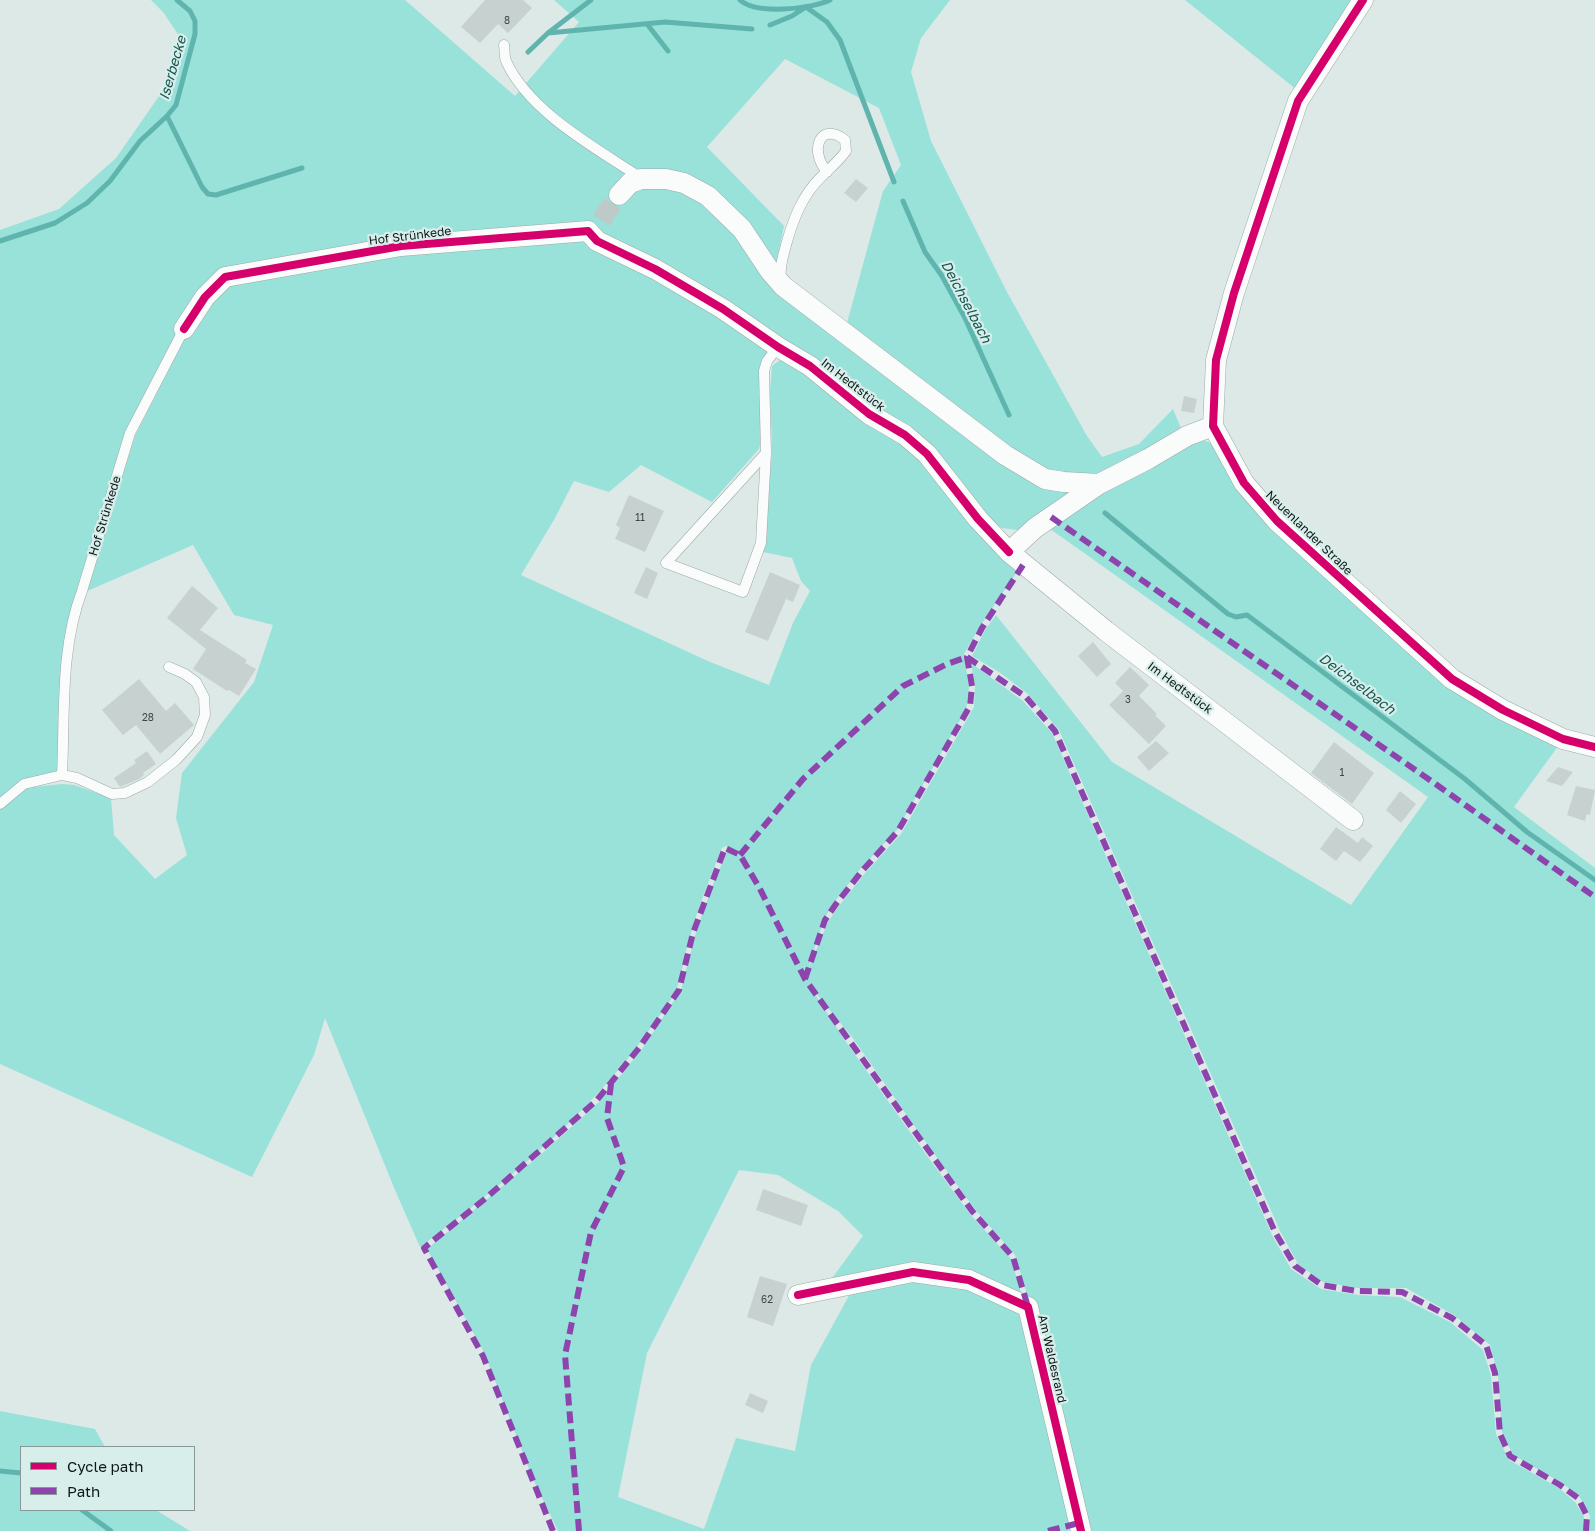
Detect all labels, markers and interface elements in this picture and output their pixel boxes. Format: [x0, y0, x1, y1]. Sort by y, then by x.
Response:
house number: 8 [504, 15, 510, 27]
water label: Iserbecke [156, 34, 190, 102]
street label: Hof Strünkede [368, 224, 452, 248]
water label: Deichselbach [937, 258, 995, 346]
street label: Im Hedtstück [818, 356, 888, 414]
street label: Hof Strünkede [86, 474, 124, 558]
street label: Neuenlander Straße [1263, 488, 1355, 578]
house number: 11 [635, 512, 645, 524]
water label: Deichselbach [1316, 650, 1398, 718]
street label: Im Hedtstück [1145, 659, 1215, 717]
house number: 3 [1125, 694, 1131, 706]
house number: 28 [142, 712, 154, 724]
house number: 1 [1340, 767, 1344, 779]
house number: 62 [761, 1294, 773, 1306]
street label: Am Waldesrand [1035, 1314, 1069, 1404]
legend [20, 1446, 195, 1511]
text: Cycle path [67, 1457, 143, 1475]
text: Path [67, 1482, 100, 1500]

